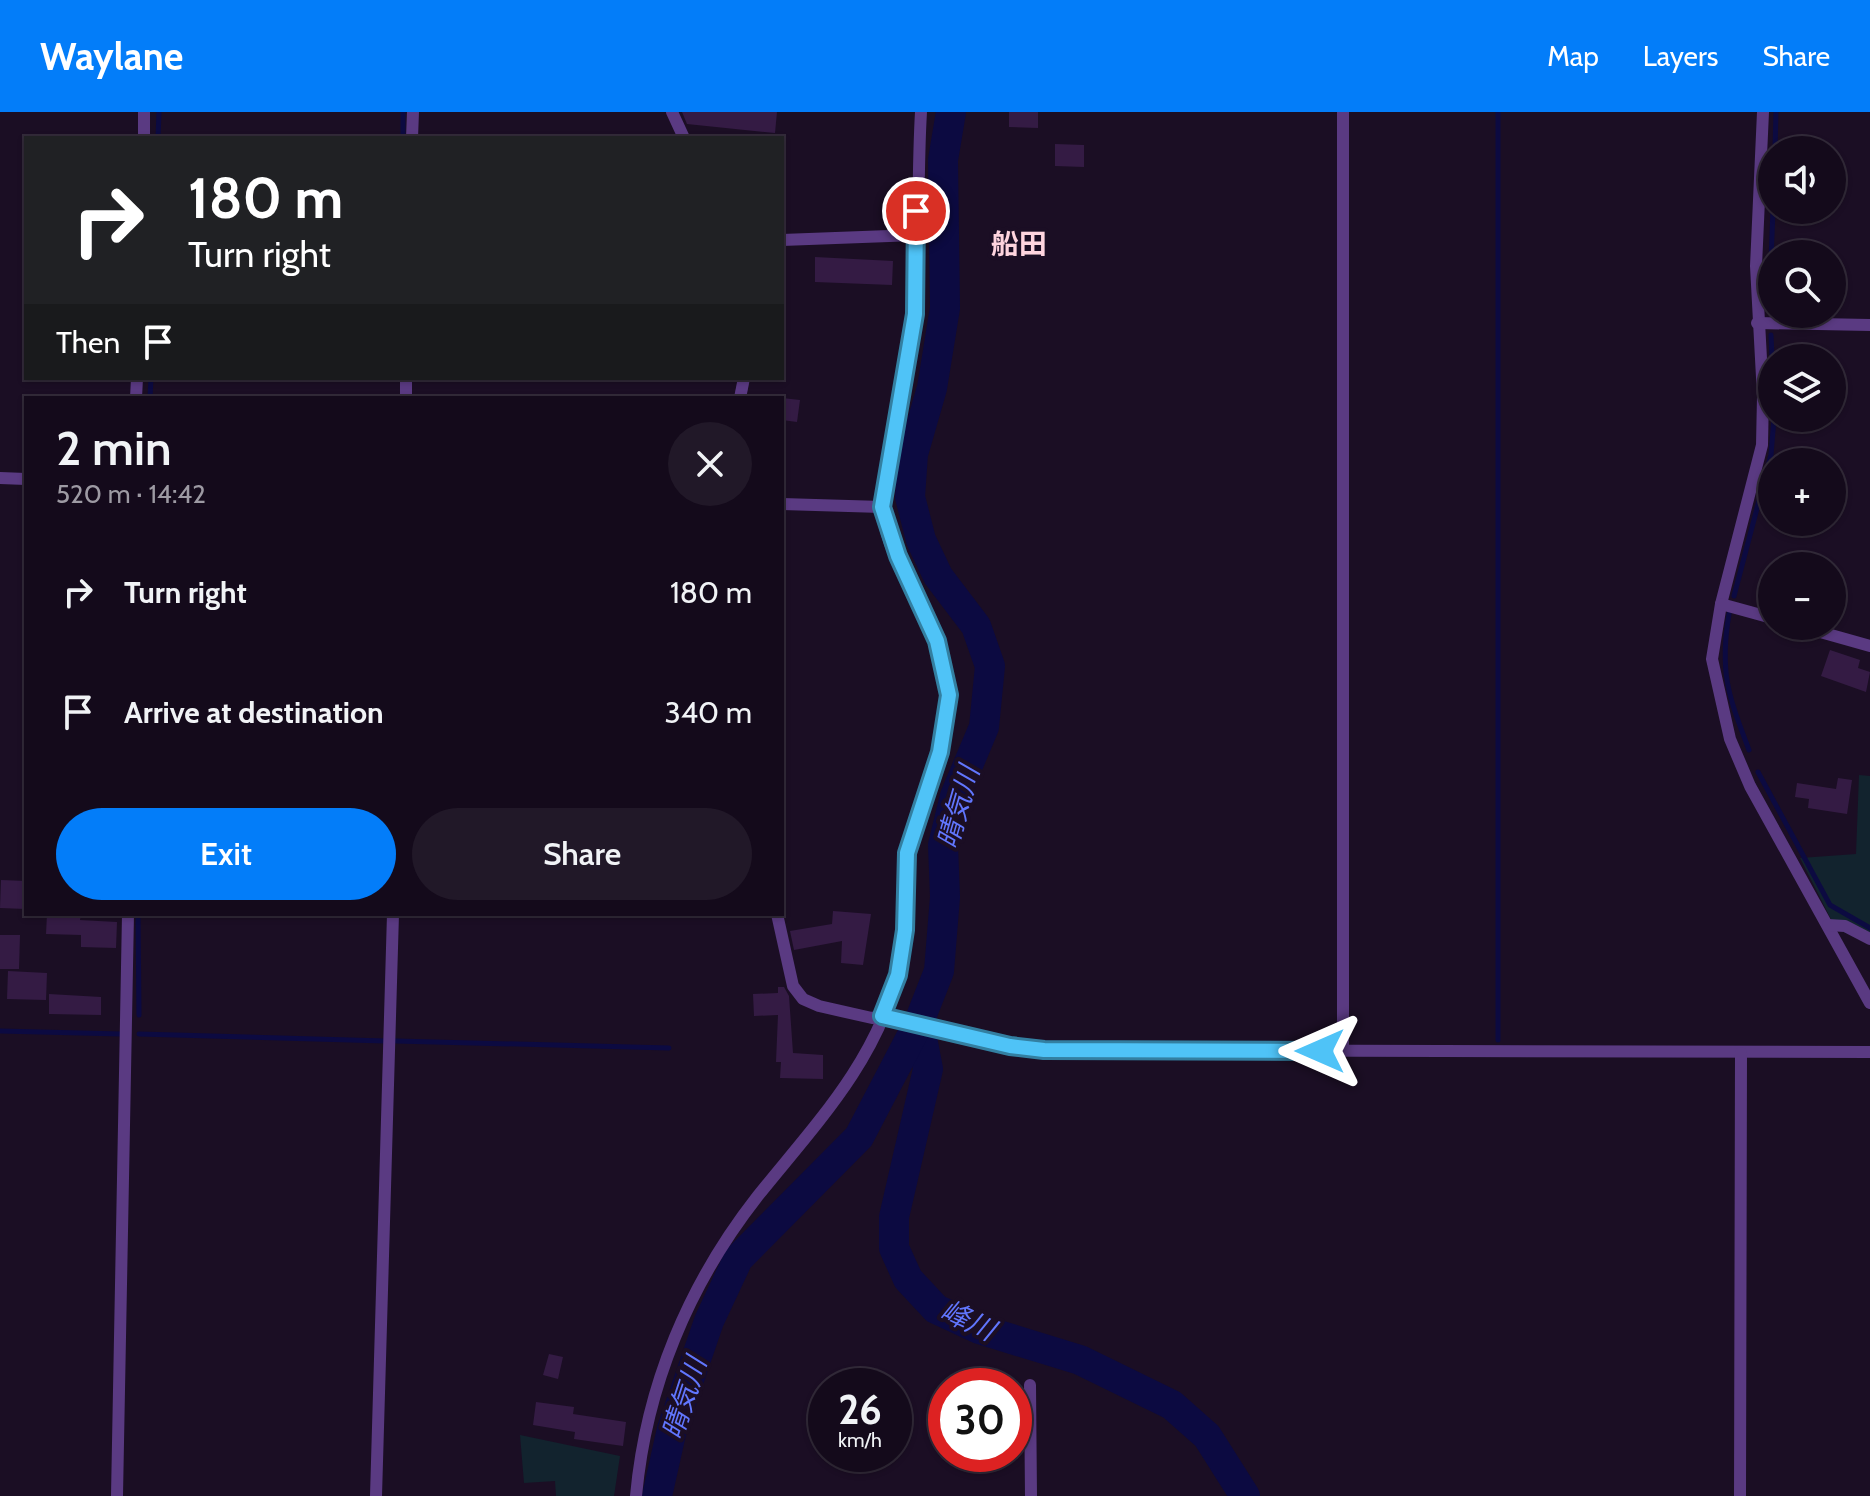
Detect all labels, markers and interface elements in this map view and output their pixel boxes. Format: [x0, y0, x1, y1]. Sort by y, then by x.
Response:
text: Waylane [40, 33, 183, 80]
text: Map [1547, 39, 1599, 73]
text: Layers [1643, 39, 1718, 73]
text: Share [1762, 39, 1830, 73]
map controls [1758, 136, 1846, 640]
button: sound [1758, 136, 1846, 224]
text: 180 m [188, 164, 343, 232]
icon: right [56, 168, 160, 272]
pin [882, 177, 950, 245]
icon: arrive [894, 189, 938, 233]
district label: 船田 [991, 227, 1047, 261]
text: Turn right [188, 232, 331, 276]
button: search [1758, 240, 1846, 328]
icon: arrive [136, 320, 180, 364]
text: Then [56, 324, 120, 361]
button: layers [1758, 344, 1846, 432]
text: 2 min [56, 419, 172, 477]
button: close [668, 422, 752, 506]
button: + [1758, 448, 1846, 536]
text: 520 m · 14:42 [56, 478, 206, 510]
button: − [1758, 552, 1846, 640]
icon: right [56, 570, 100, 614]
text: Turn right [124, 574, 247, 611]
text: 180 m [670, 574, 752, 611]
icon: arrive [56, 690, 100, 734]
text: Arrive at destination [124, 694, 384, 731]
text: 340 m [664, 694, 752, 731]
water label: 晴気川 [930, 759, 987, 852]
button: Exit [56, 808, 396, 900]
button: Share [412, 808, 752, 900]
position arrow [1278, 1009, 1362, 1093]
water label: 峰川 [935, 1293, 1003, 1349]
water label: 晴気川 [655, 1350, 714, 1443]
speed limit sign: 30 [928, 1368, 1032, 1472]
text: 26 [838, 1385, 882, 1434]
text: km/h [838, 1428, 882, 1452]

